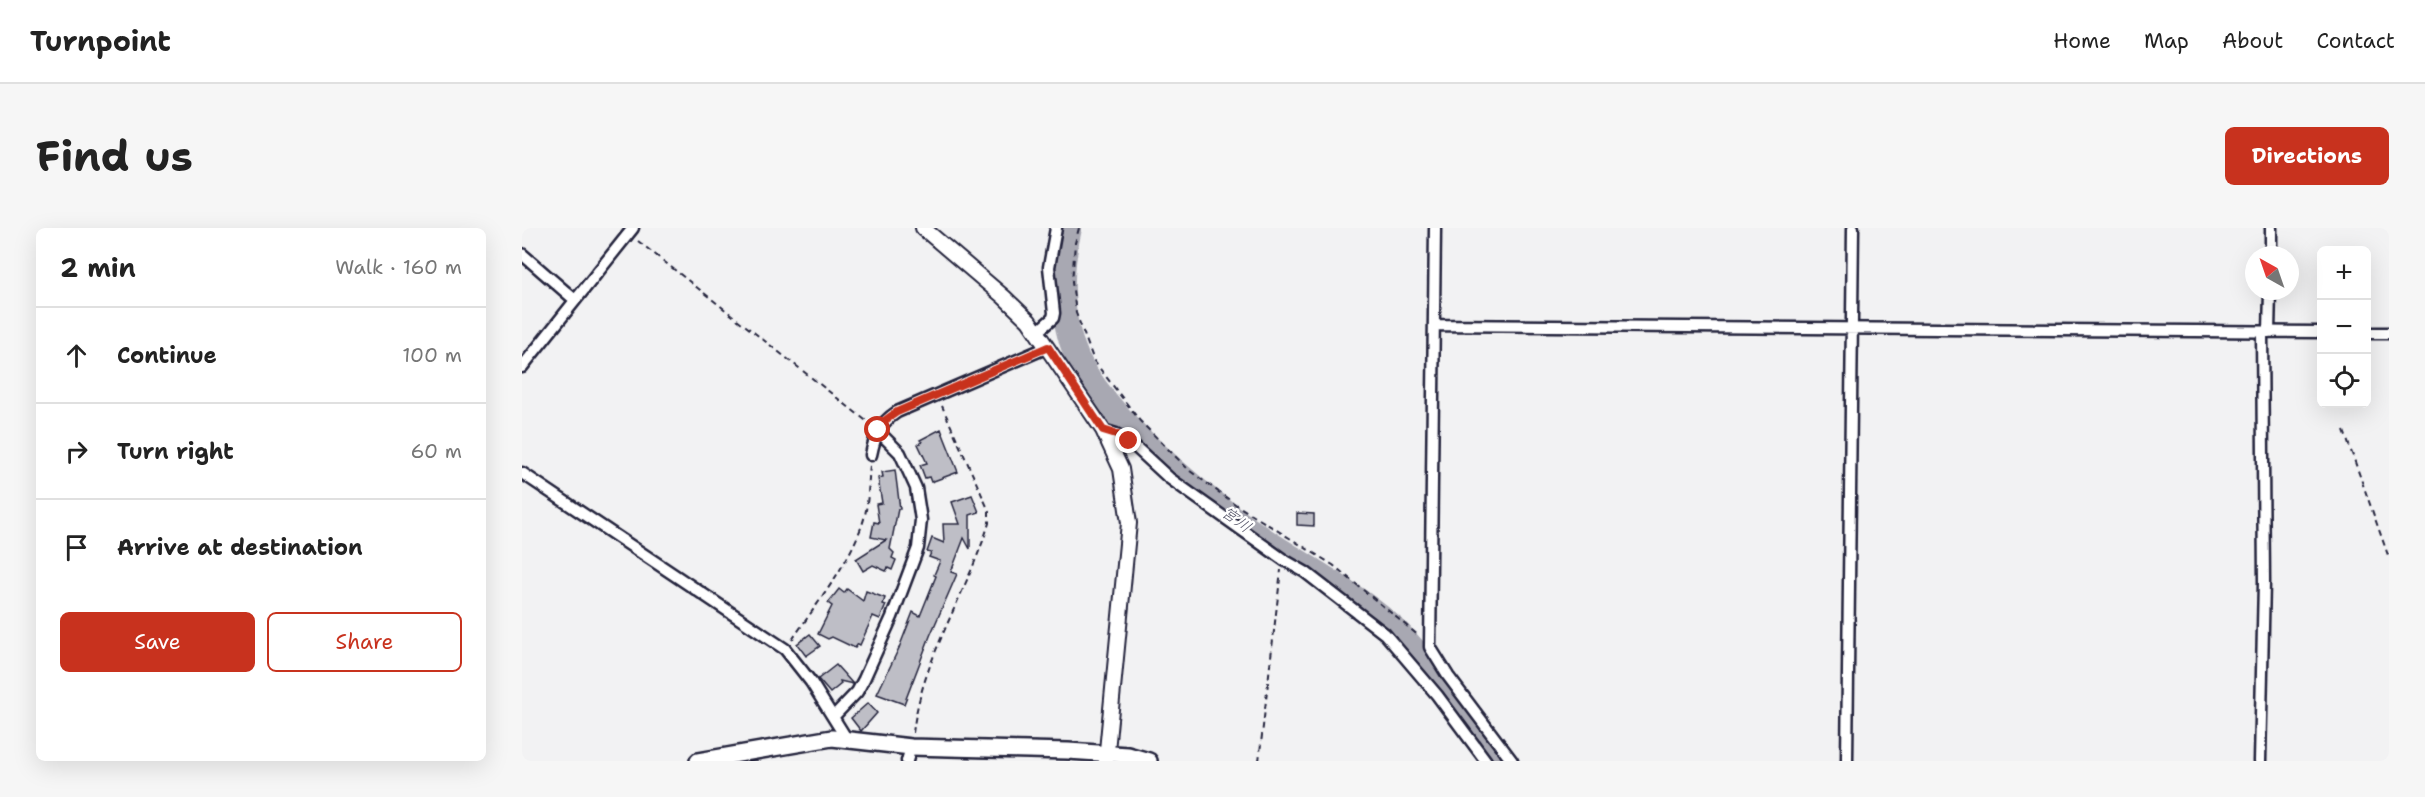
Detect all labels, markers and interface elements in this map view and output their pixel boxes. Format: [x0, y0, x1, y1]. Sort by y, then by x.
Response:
text: Turnpoint [30, 22, 171, 60]
text: Home [2053, 27, 2111, 55]
text: Map [2144, 27, 2189, 55]
text: About [2222, 27, 2283, 55]
text: Contact [2316, 27, 2395, 55]
button: Directions [2225, 127, 2389, 185]
text: Find us [36, 128, 193, 184]
north arrow [2245, 246, 2299, 300]
map controls [2317, 246, 2371, 408]
button: + [2317, 246, 2371, 300]
text: 2 min [60, 250, 136, 285]
text: Walk · 160 m [335, 254, 462, 280]
button: − [2317, 300, 2371, 354]
icon: ahead [60, 339, 93, 372]
text: Continue [117, 341, 217, 370]
text: 100 m [402, 342, 462, 368]
button: locate [2317, 354, 2371, 408]
route start [864, 416, 890, 442]
route end [1115, 427, 1141, 453]
icon: right [60, 435, 93, 468]
text: Turn right [117, 437, 234, 466]
text: 60 m [410, 438, 462, 464]
water label: 宮川 [1218, 501, 1256, 537]
icon: arrive [60, 531, 93, 564]
text: Arrive at destination [117, 533, 363, 562]
button: Save [60, 612, 255, 672]
button: Share [267, 612, 462, 672]

